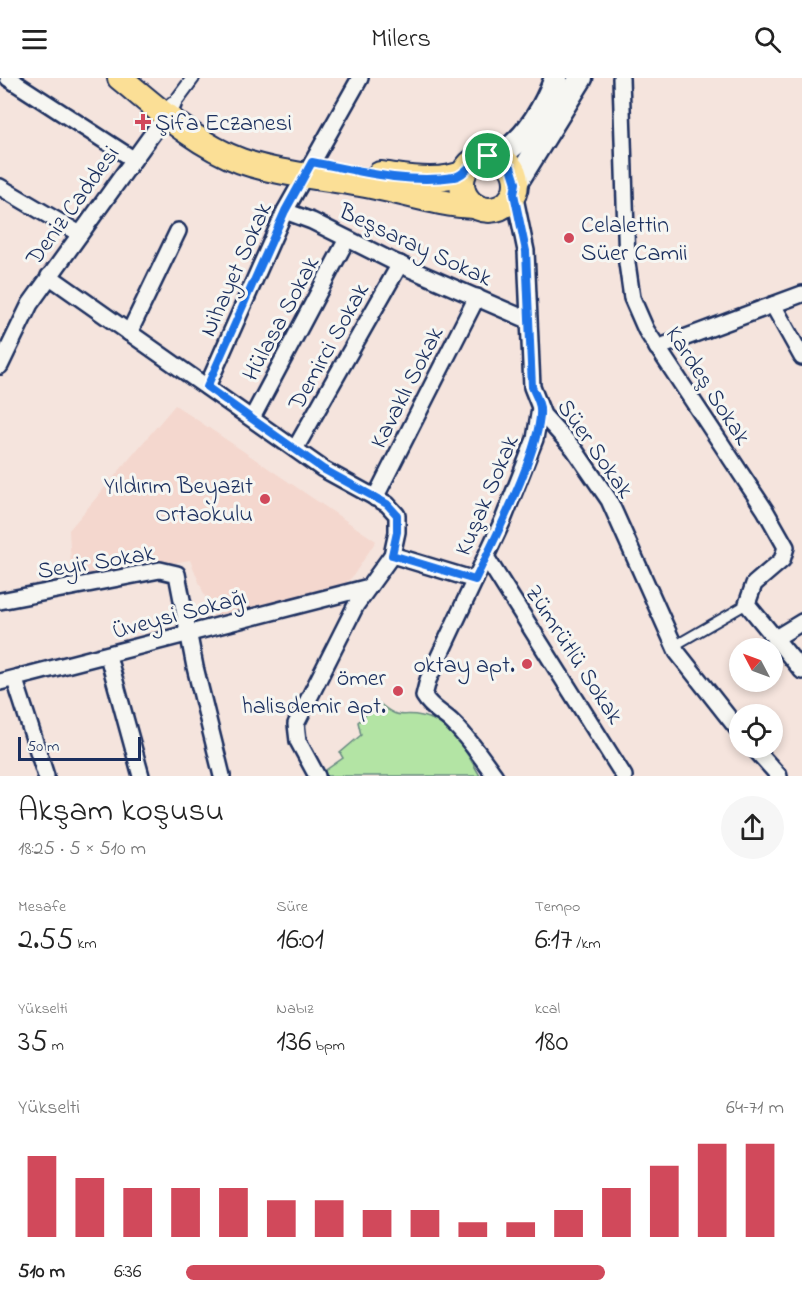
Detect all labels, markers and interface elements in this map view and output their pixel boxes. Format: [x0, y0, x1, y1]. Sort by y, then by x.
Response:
text: Milers [371, 20, 431, 59]
icon: menu [18, 23, 51, 56]
icon: search [751, 23, 784, 56]
place label: Şifa Eczanesi [155, 107, 292, 142]
marker: Şifa Eczanesi [136, 115, 150, 129]
pin [462, 130, 513, 181]
street label: Deniz Caddesi [18, 139, 130, 275]
icon: arrive [471, 139, 504, 172]
street label: Beşsaray Sokak [331, 195, 498, 298]
street label: Nihayet Sokak [192, 197, 284, 343]
place label: Celalettin Süer Camii [581, 209, 688, 272]
marker: Celalettin Süer Camii [562, 231, 576, 245]
street label: Hülasa Sokak [235, 250, 330, 388]
street label: Demirci Sokak [280, 277, 380, 418]
street label: Kardeş Sokak [655, 320, 759, 453]
street label: Kavaklı Sokak [362, 321, 454, 455]
street label: Süer Sokak [547, 393, 641, 507]
street label: Kuşak Sokak [447, 430, 530, 562]
place label: Yıldırım Beyazıt Ortaokulu [104, 470, 253, 533]
marker: Yıldırım Beyazıt Ortaokulu [258, 492, 272, 506]
street label: Seyir Sokak [35, 537, 158, 591]
street label: Zümrütlü Sokak [515, 579, 631, 732]
street label: Üveysi Sokağı [109, 581, 251, 651]
north arrow [729, 638, 783, 692]
map controls [729, 638, 783, 758]
place label: oktay apt. [413, 649, 515, 685]
marker: oktay apt. [520, 657, 534, 671]
place label: ömer halisdemir apt. [241, 662, 387, 725]
marker: ömer halisdemir apt. [391, 684, 405, 698]
button: locate [729, 704, 783, 758]
scale bar [18, 734, 141, 762]
text: 50 m [27, 735, 59, 759]
text: Akşam koşusu [18, 788, 224, 836]
button: share [721, 796, 784, 859]
text: 18:25 · 5 × 510 m [18, 835, 146, 864]
text: Mesafe [18, 895, 66, 919]
text: Süre [276, 895, 308, 919]
text: Tempo [535, 895, 580, 919]
text: 2.55 [18, 919, 73, 963]
text: 16:01 [276, 919, 324, 963]
text: 6:17 [535, 919, 572, 963]
text: km [73, 932, 97, 956]
text: /km [572, 932, 601, 956]
text: Yükselti [18, 997, 68, 1021]
text: Nabız [276, 997, 314, 1021]
text: kcal [535, 997, 560, 1021]
text: 35 [18, 1021, 48, 1065]
text: 136 [276, 1021, 311, 1065]
text: 180 [535, 1021, 568, 1065]
text: m [48, 1034, 64, 1058]
text: bpm [311, 1034, 345, 1058]
text: Yükselti [18, 1094, 80, 1123]
text: 64–71 m [726, 1094, 784, 1123]
text: 510 m [18, 1258, 65, 1287]
text: 6:36 [114, 1258, 142, 1287]

